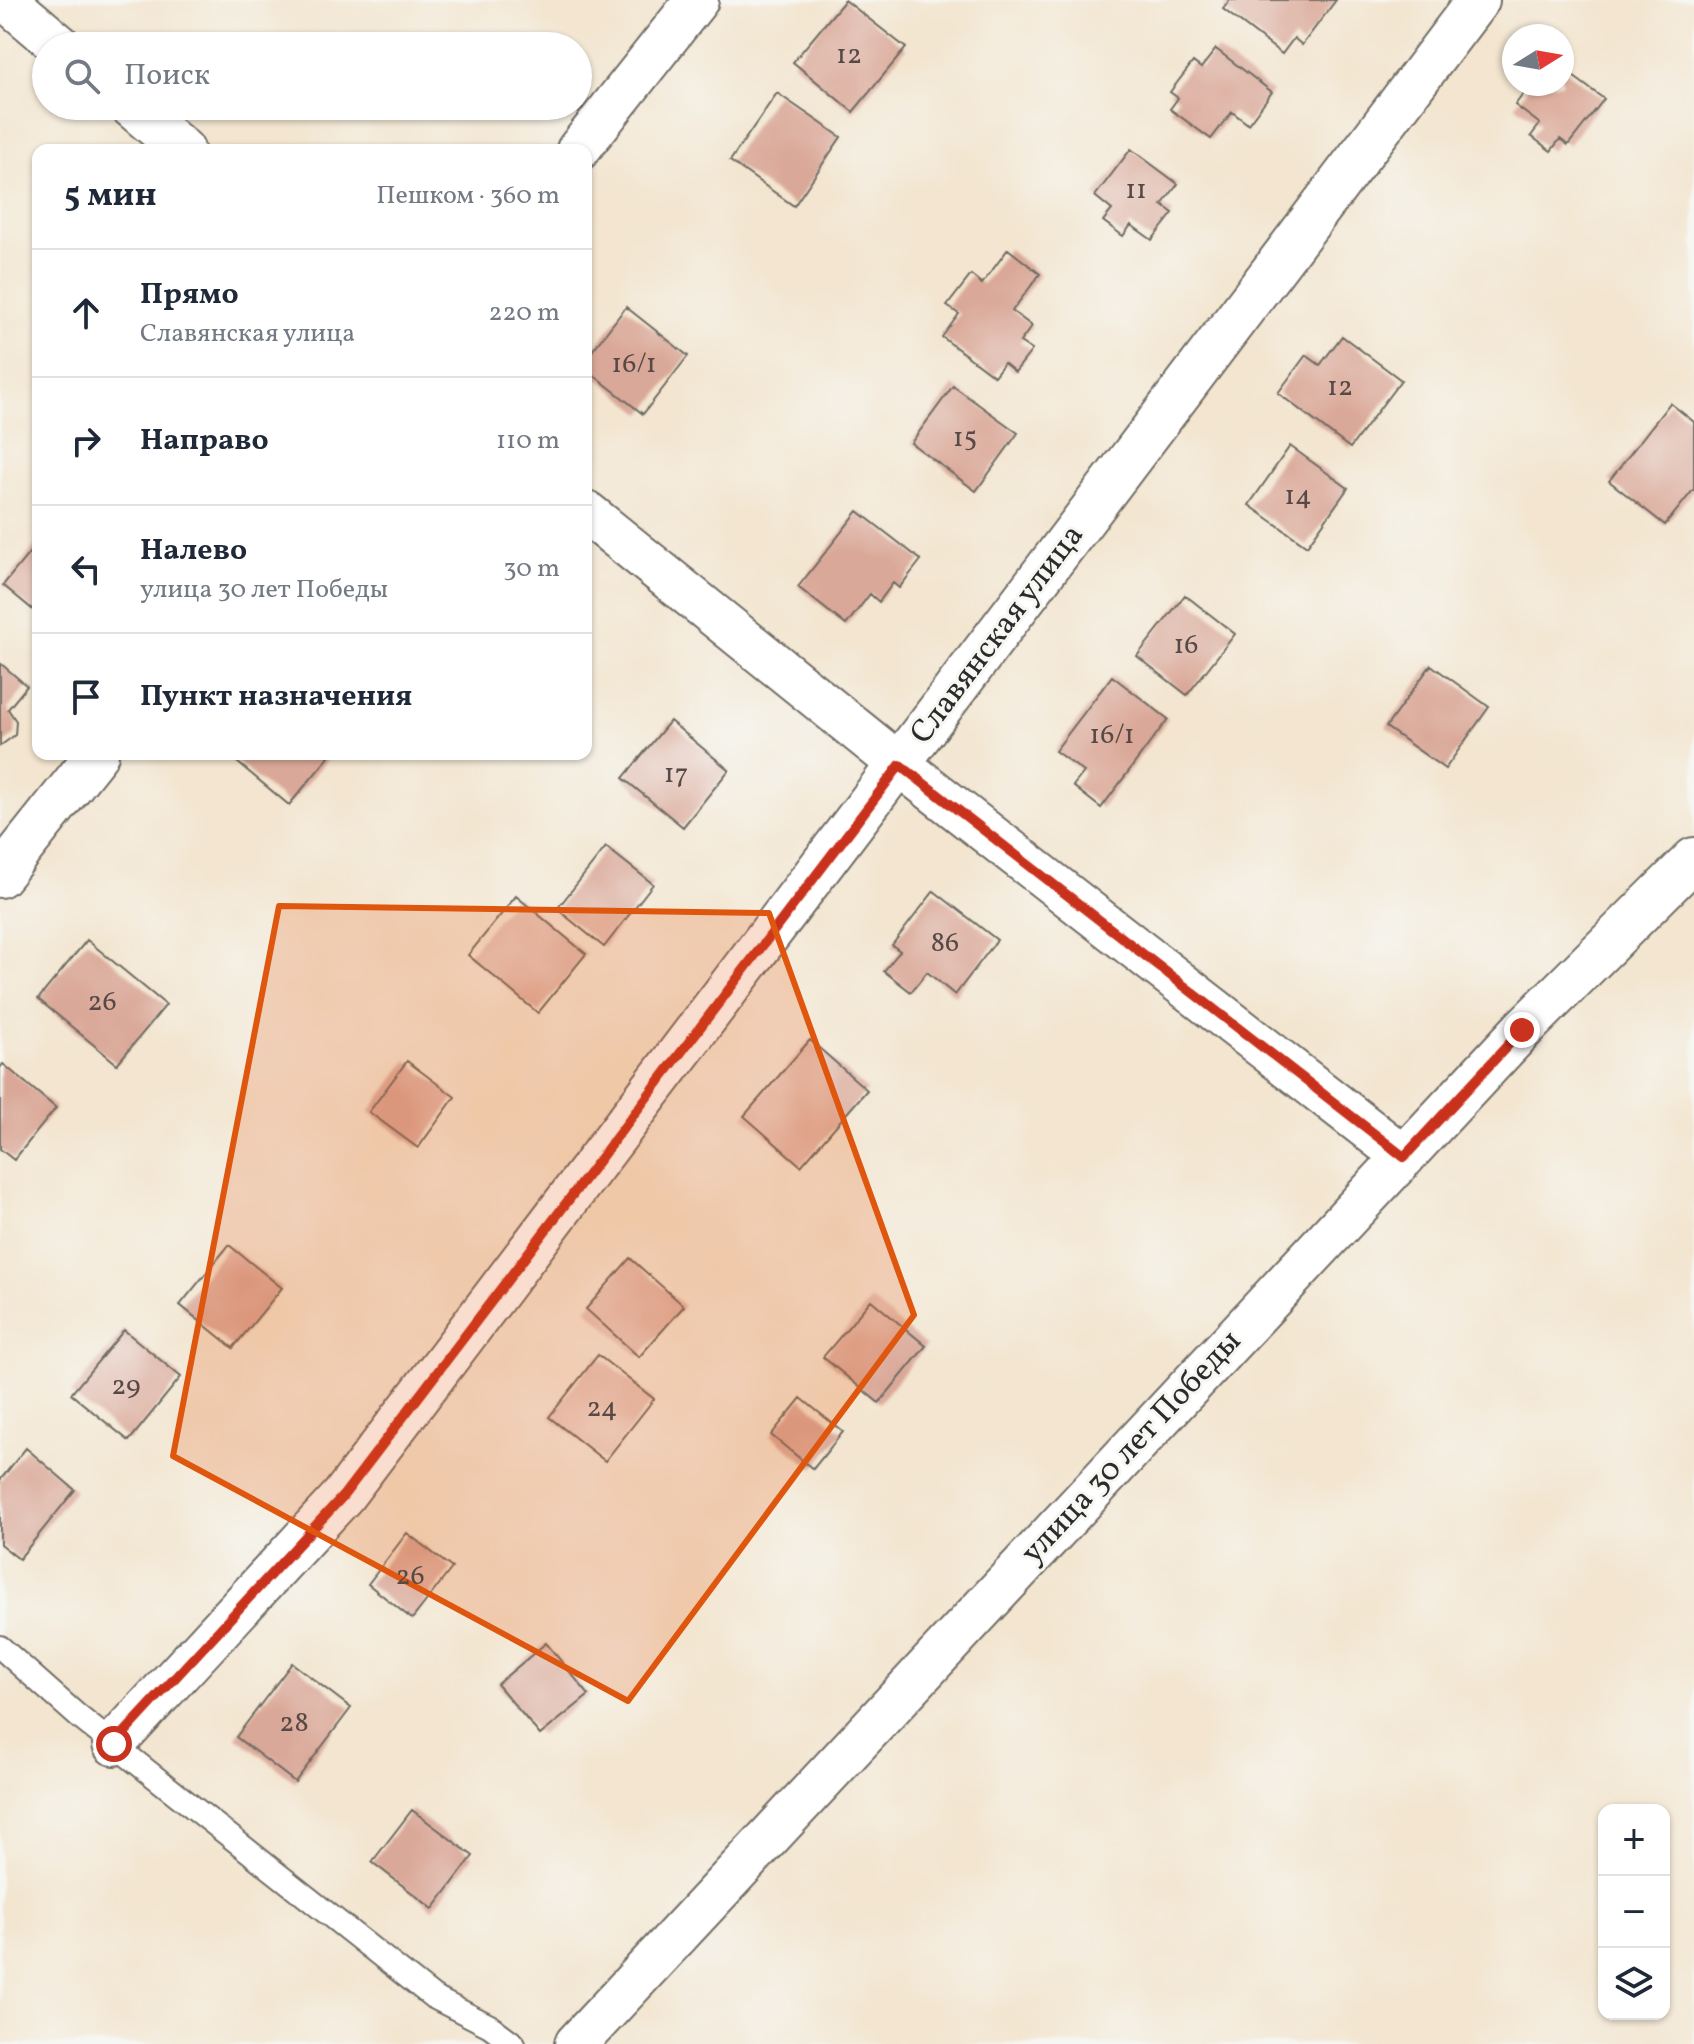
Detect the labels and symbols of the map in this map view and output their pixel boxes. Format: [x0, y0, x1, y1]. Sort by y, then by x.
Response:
north arrow [1502, 24, 1574, 96]
house number: 12 [836, 36, 862, 75]
house number: 11 [1125, 171, 1147, 210]
house number: 16/1 [611, 345, 657, 384]
house number: 12 [1327, 368, 1353, 407]
house number: 15 [953, 419, 977, 458]
house number: 14 [1284, 477, 1312, 516]
street label: Славянская улица [901, 516, 1095, 754]
house number: 16 [1173, 626, 1199, 665]
house number: 16/1 [1089, 716, 1135, 755]
house number: 17 [664, 755, 688, 794]
house number: 86 [931, 924, 959, 963]
house number: 26 [87, 983, 117, 1022]
route end [1504, 1012, 1540, 1048]
street label: улица 30 лет Победы [1012, 1321, 1252, 1575]
house number: 29 [111, 1367, 141, 1406]
house number: 24 [587, 1389, 617, 1428]
house number: 26 [395, 1557, 425, 1596]
house number: 28 [279, 1704, 309, 1743]
route start [96, 1726, 132, 1762]

